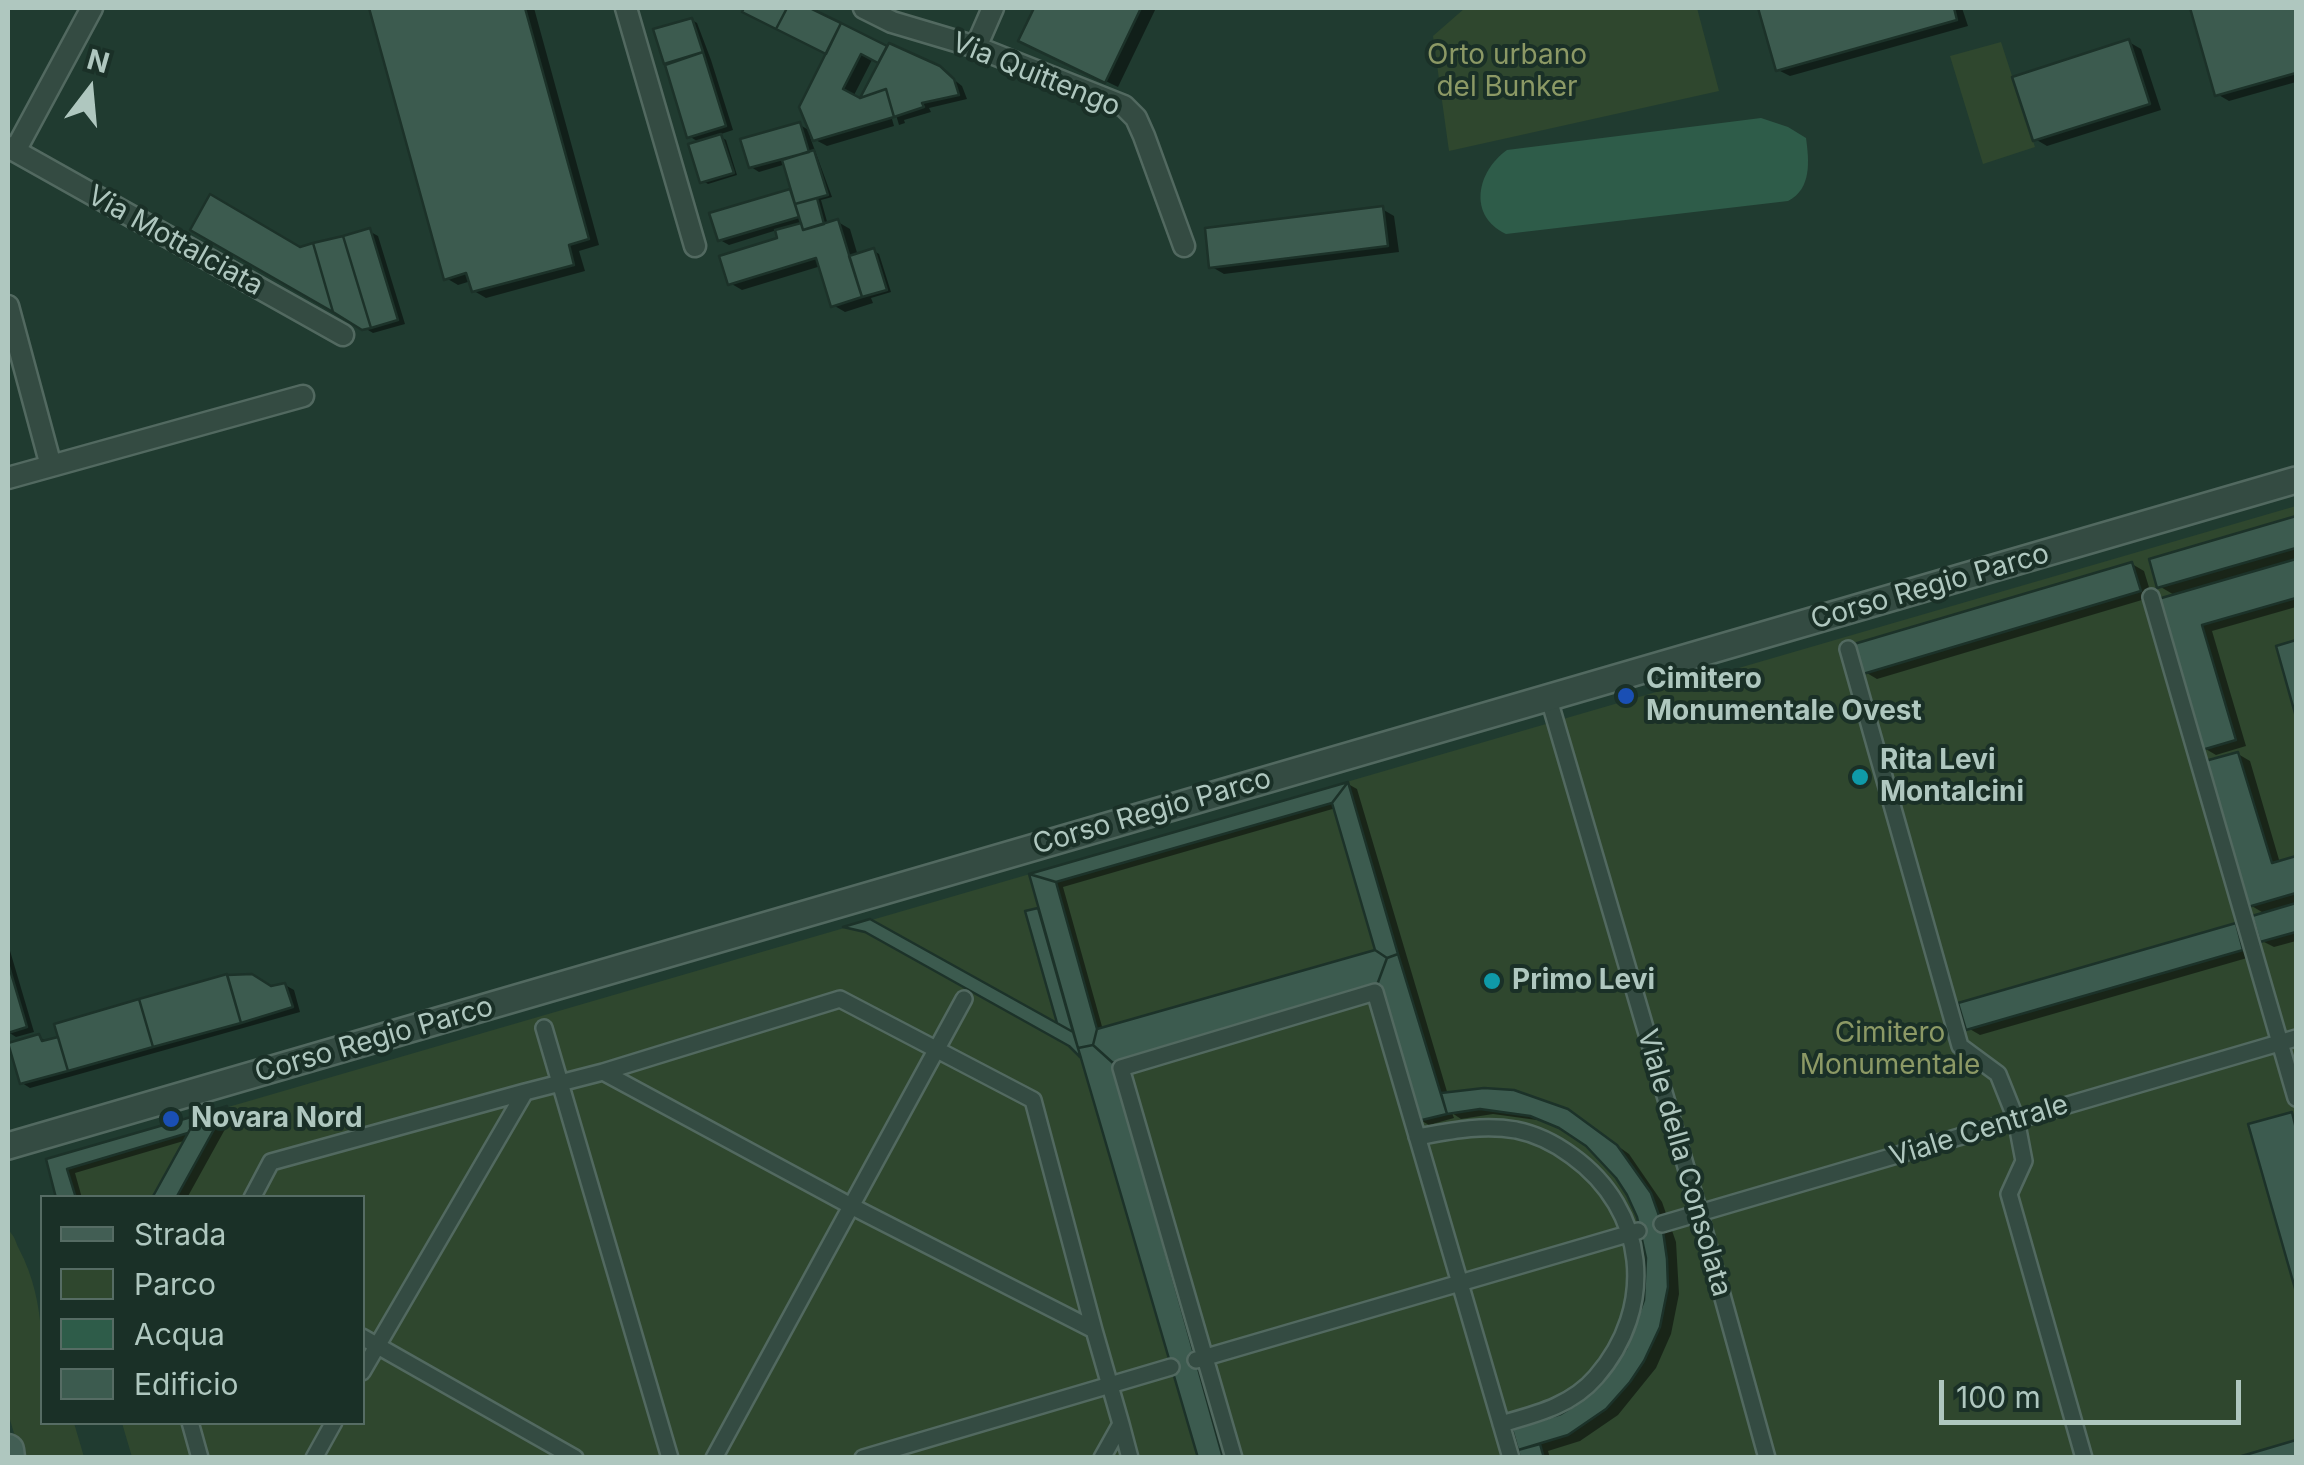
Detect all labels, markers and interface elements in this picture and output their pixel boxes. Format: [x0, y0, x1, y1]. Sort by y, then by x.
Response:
street label: Via Quittengo [947, 26, 1125, 124]
park label: Orto urbano del Bunker [1427, 39, 1587, 105]
north arrow [40, 40, 140, 140]
text: N [83, 42, 113, 80]
street label: Via Mottalciata [81, 179, 269, 303]
street label: Corso Regio Parco [1807, 537, 2053, 637]
place label: Cimitero Monumentale Ovest [1646, 663, 1922, 729]
marker: Cimitero Monumentale Ovest [1615, 685, 1637, 707]
place label: Rita Levi Montalcini [1880, 744, 2024, 810]
street label: Corso Regio Parco [1029, 762, 1275, 862]
marker: Rita Levi Montalcini [1849, 766, 1871, 788]
place label: Primo Levi [1512, 964, 1655, 998]
marker: Primo Levi [1481, 970, 1503, 992]
street label: Corso Regio Parco [251, 990, 497, 1090]
park label: Cimitero Monumentale [1800, 1017, 1980, 1083]
street label: Viale della Consolata [1630, 1026, 1738, 1300]
street label: Viale Centrale [1886, 1088, 2072, 1174]
place label: Novara Nord [191, 1102, 363, 1136]
marker: Novara Nord [160, 1108, 182, 1130]
legend [40, 1195, 365, 1425]
text: Strada [134, 1216, 226, 1252]
text: Parco [134, 1266, 216, 1302]
text: Acqua [134, 1316, 225, 1352]
scale bar [1944, 1360, 2246, 1422]
text: Edificio [134, 1366, 238, 1402]
text: 100 m [1956, 1379, 2041, 1415]

